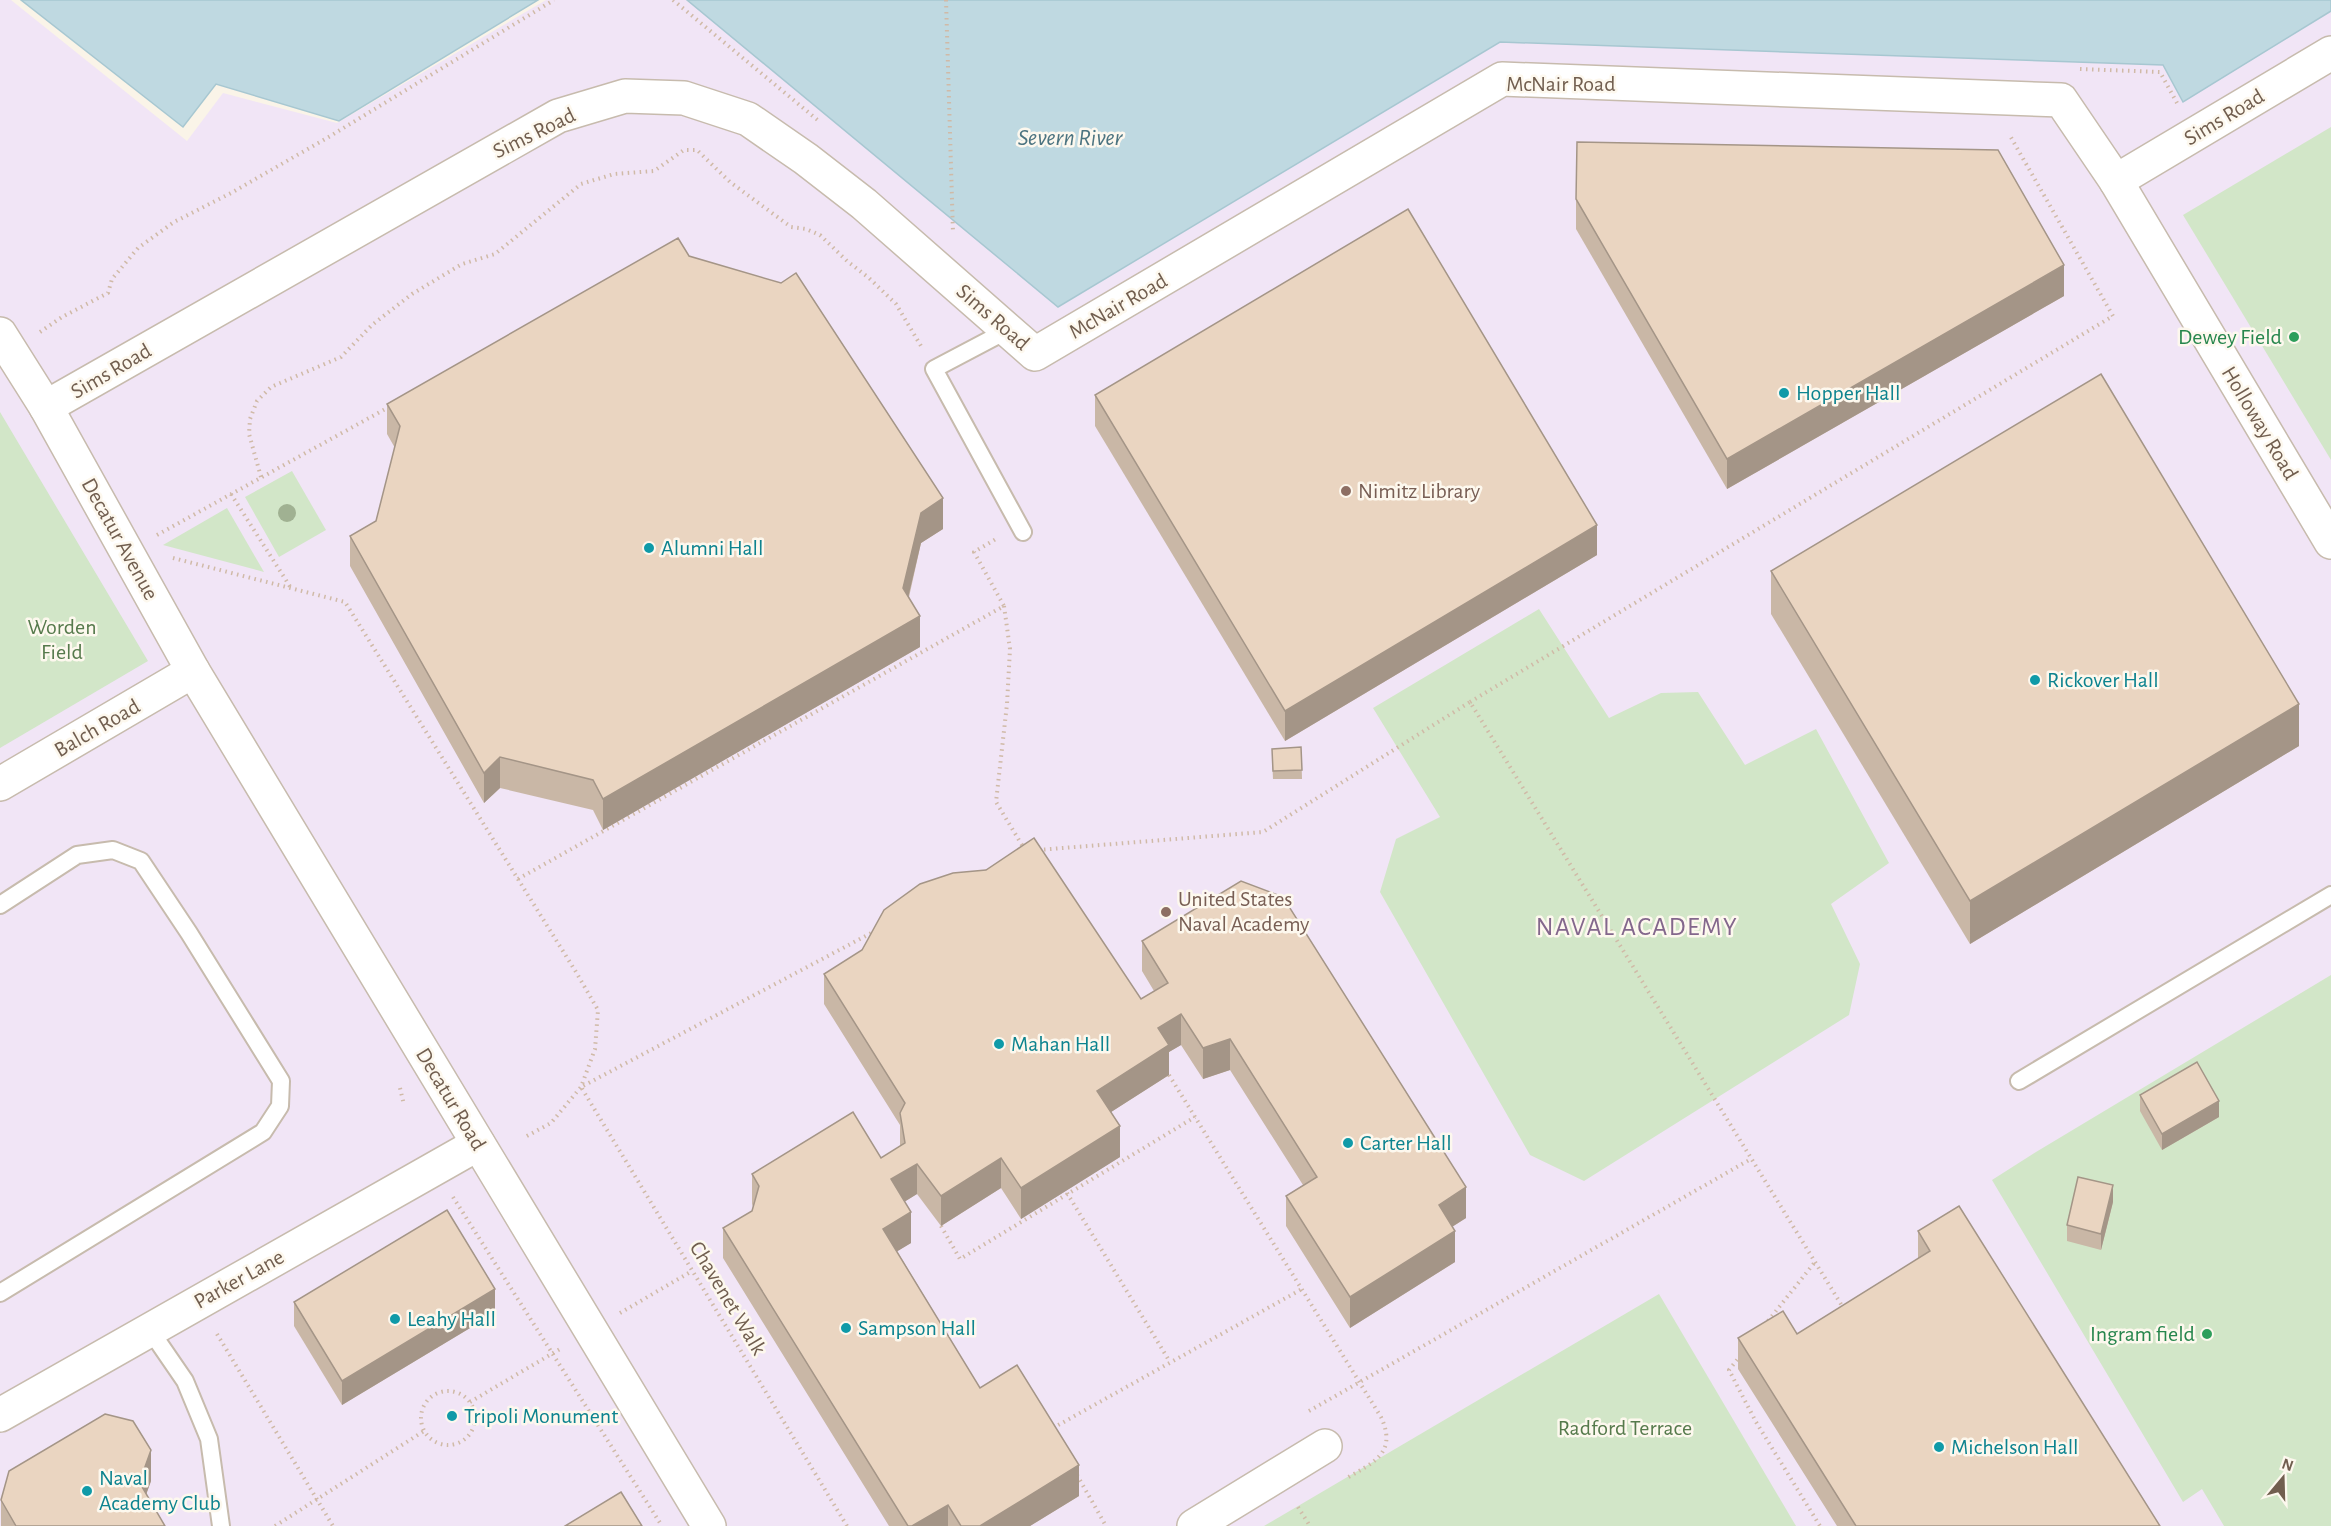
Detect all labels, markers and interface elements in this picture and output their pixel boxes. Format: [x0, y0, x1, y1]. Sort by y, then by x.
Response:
street label: McNair Road [1506, 73, 1616, 95]
street label: Sims Road [2180, 85, 2268, 149]
street label: Sims Road [489, 104, 579, 162]
water label: Severn River [1018, 126, 1124, 150]
street label: McNair Road [1065, 269, 1171, 343]
street label: Sims Road [952, 280, 1034, 354]
place label: Dewey Field [2178, 326, 2282, 348]
marker: Dewey Field [2287, 330, 2301, 344]
street label: Sims Road [67, 339, 155, 403]
street label: Holloway Road [2218, 363, 2302, 483]
place label: Hopper Hall [1796, 382, 1900, 404]
marker: Hopper Hall [1777, 386, 1791, 400]
street label: Decatur Avenue [77, 474, 163, 604]
place label: Nimitz Library [1358, 480, 1481, 502]
marker: Nimitz Library [1339, 484, 1353, 498]
place label: Alumni Hall [661, 537, 763, 559]
marker: Alumni Hall [642, 541, 656, 555]
park label: Worden Field [27, 616, 97, 663]
place label: Rickover Hall [2047, 669, 2159, 691]
marker: Rickover Hall [2028, 673, 2042, 687]
street label: Balch Road [50, 695, 144, 761]
place label: United States Naval Academy [1178, 888, 1310, 935]
marker: United States Naval Academy [1159, 905, 1173, 919]
district label: NAVAL ACADEMY [1536, 914, 1738, 940]
place label: Mahan Hall [1011, 1033, 1110, 1055]
marker: Mahan Hall [992, 1037, 1006, 1051]
street label: Decatur Road [412, 1044, 490, 1154]
place label: Carter Hall [1360, 1132, 1452, 1154]
marker: Carter Hall [1341, 1136, 1355, 1150]
street label: Chavenet Walk [686, 1237, 770, 1359]
street label: Parker Lane [190, 1245, 288, 1313]
place label: Leahy Hall [407, 1308, 496, 1330]
marker: Leahy Hall [388, 1312, 402, 1326]
place label: Sampson Hall [858, 1317, 976, 1339]
marker: Sampson Hall [839, 1321, 853, 1335]
place label: Ingram field [2090, 1323, 2195, 1345]
marker: Ingram field [2200, 1327, 2214, 1341]
place label: Tripoli Monument [464, 1405, 618, 1427]
marker: Tripoli Monument [445, 1409, 459, 1423]
park label: Radford Terrace [1558, 1417, 1692, 1439]
place label: Michelson Hall [1951, 1436, 2079, 1458]
marker: Michelson Hall [1932, 1440, 1946, 1454]
north arrow [2253, 1448, 2313, 1508]
text: N [2280, 1455, 2295, 1474]
place label: Naval Academy Club [99, 1467, 221, 1514]
marker: Naval Academy Club [80, 1484, 94, 1498]

